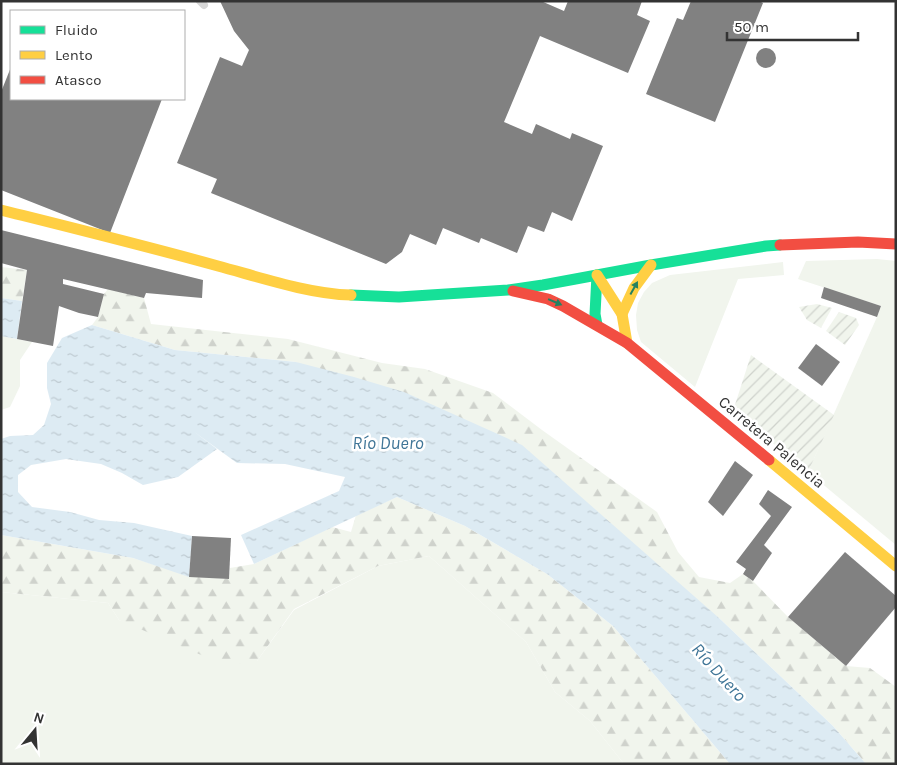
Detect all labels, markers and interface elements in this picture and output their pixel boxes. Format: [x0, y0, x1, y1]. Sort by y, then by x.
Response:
legend [10, 10, 185, 100]
scale bar [727, 10, 858, 42]
text: 50 m [734, 18, 769, 36]
text: Fluido [55, 21, 98, 39]
text: Lento [55, 46, 93, 64]
text: Atasco [55, 71, 101, 89]
one-way arrow [630, 280, 638, 295]
one-way arrow [548, 299, 562, 307]
street label: Carretera Palencia [715, 392, 829, 492]
water label: Río Duero [352, 432, 424, 454]
water label: Río Duero [687, 638, 751, 706]
north arrow [10, 705, 60, 755]
text: N [31, 708, 46, 728]

